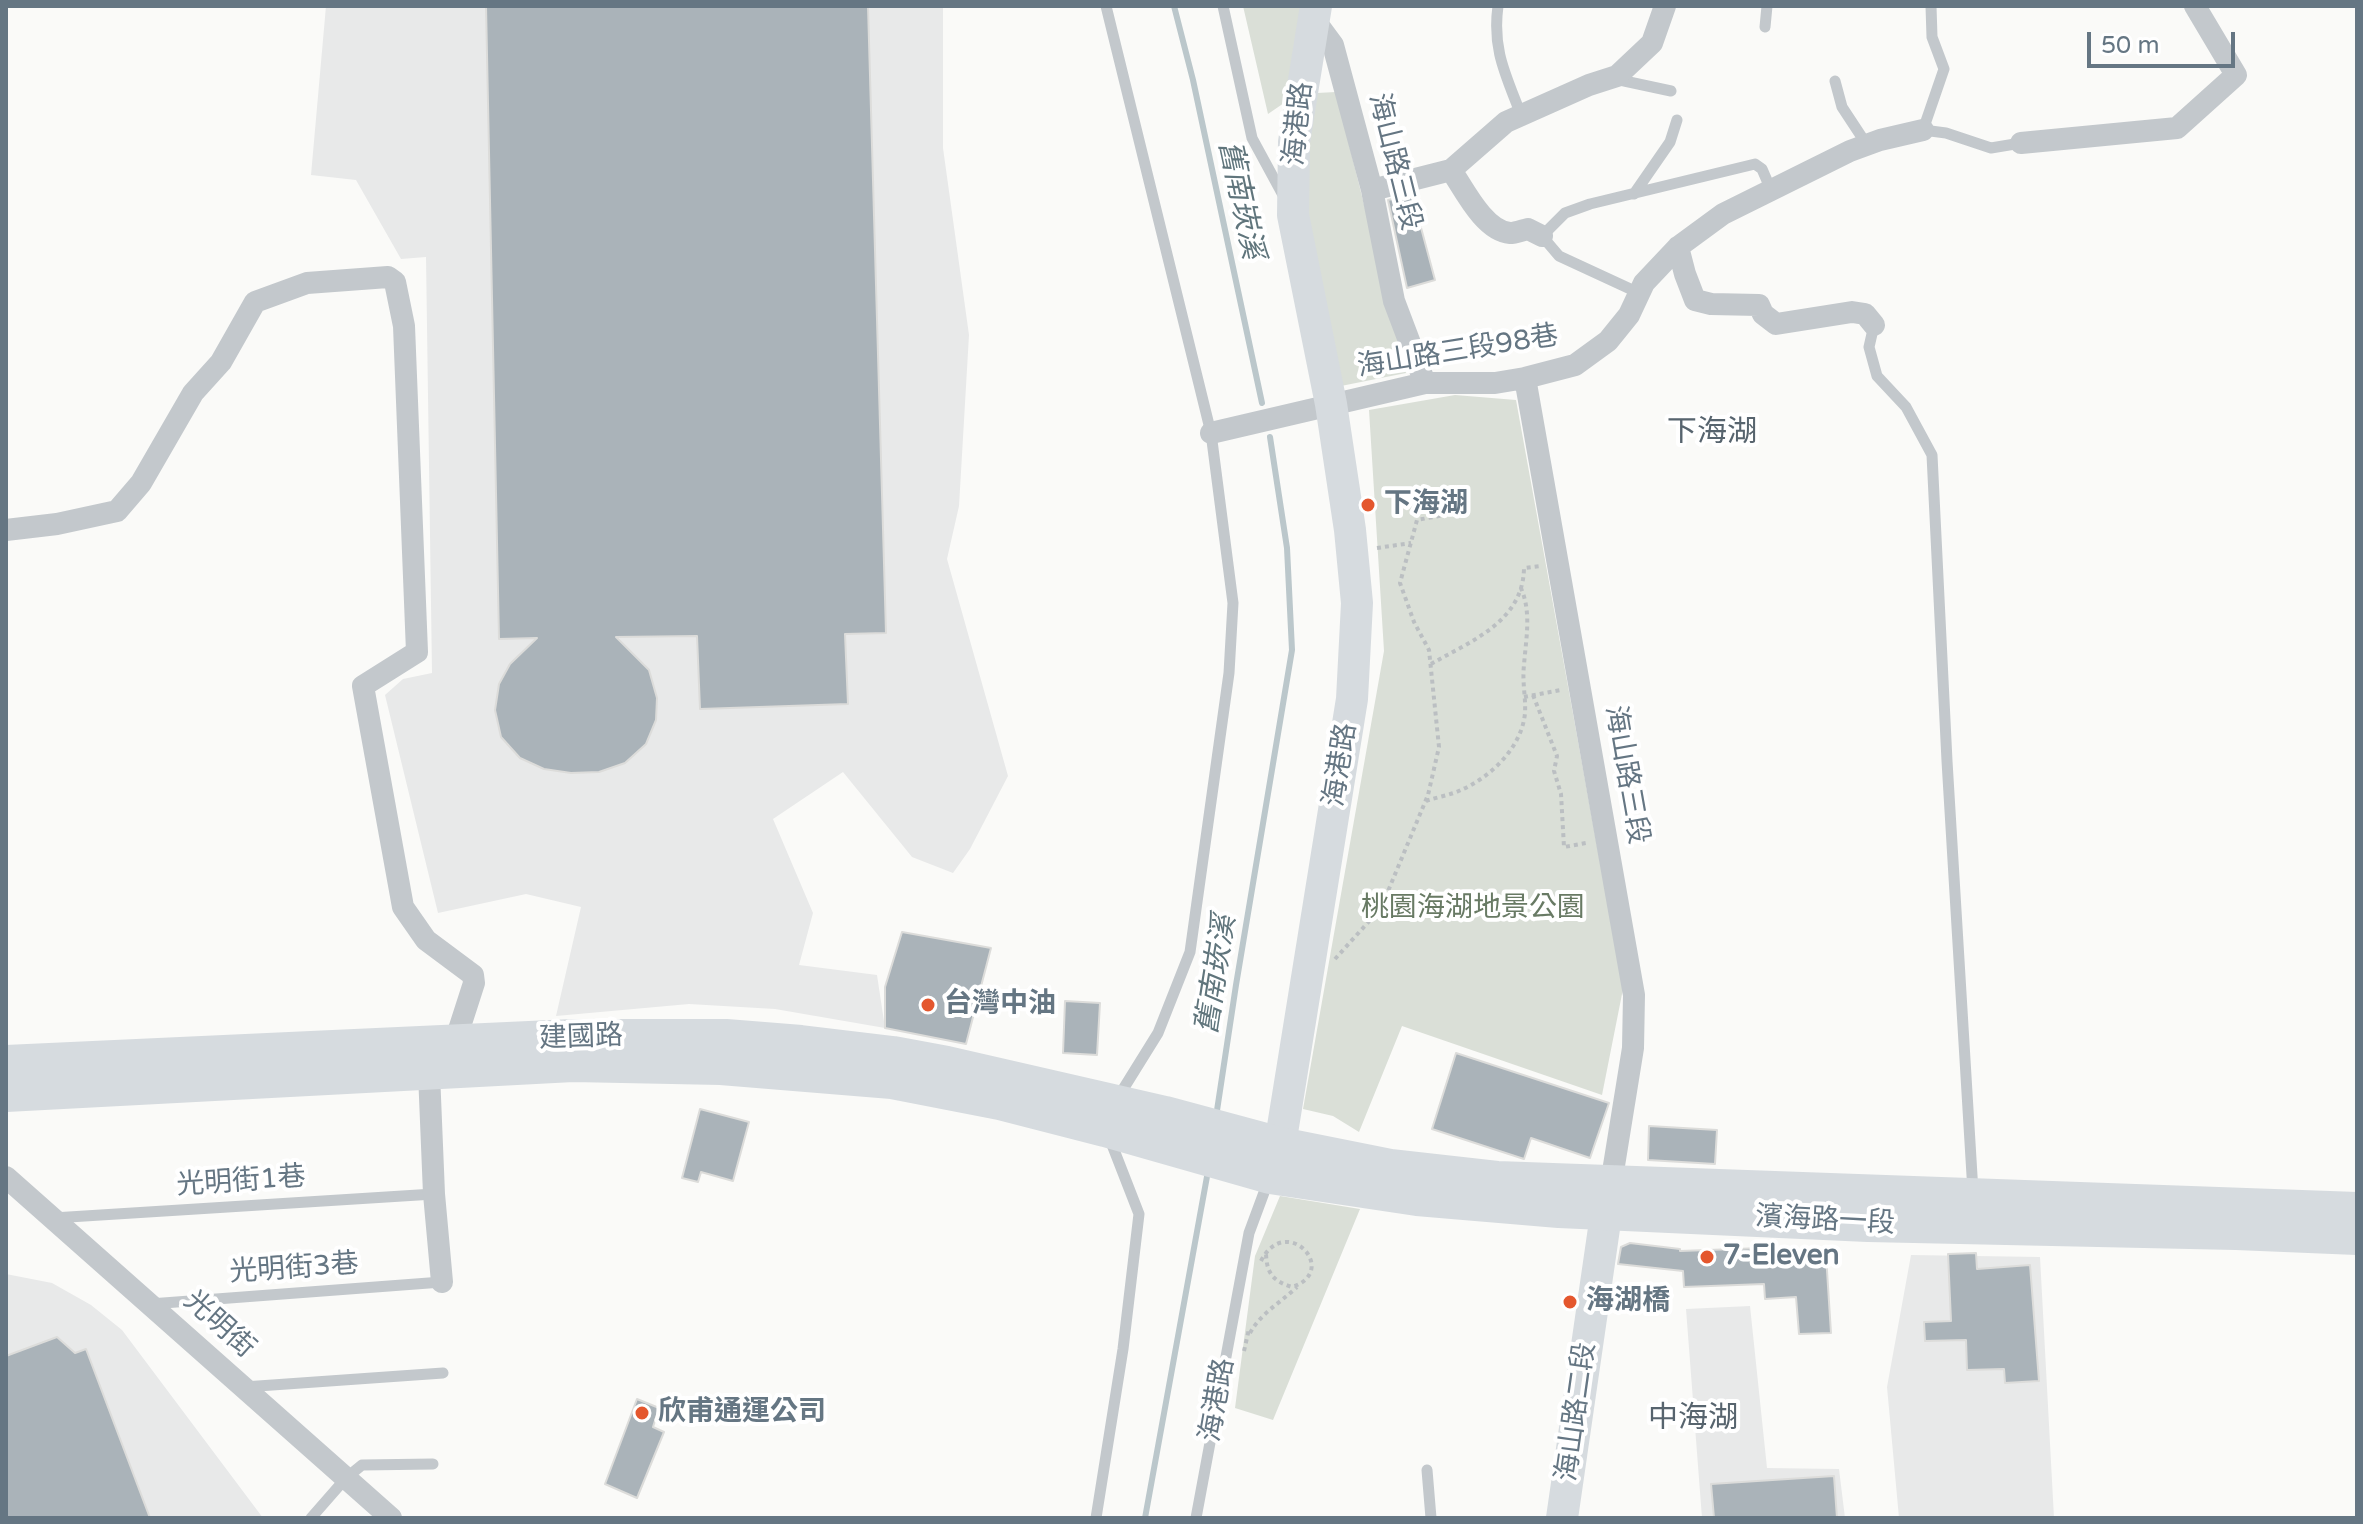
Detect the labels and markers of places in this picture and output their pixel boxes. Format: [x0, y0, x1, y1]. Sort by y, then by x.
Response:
place label: 下海湖 [1384, 488, 1468, 522]
marker: 下海湖 [1359, 496, 1377, 514]
place label: 台灣中油 [944, 988, 1056, 1022]
marker: 台灣中油 [919, 996, 937, 1014]
place label: 7-Eleven [1723, 1240, 1840, 1274]
marker: 7-Eleven [1698, 1248, 1716, 1266]
place label: 海湖橋 [1586, 1285, 1670, 1319]
marker: 海湖橋 [1561, 1293, 1579, 1311]
place label: 欣甫通運公司 [658, 1396, 826, 1430]
marker: 欣甫通運公司 [633, 1404, 651, 1422]

